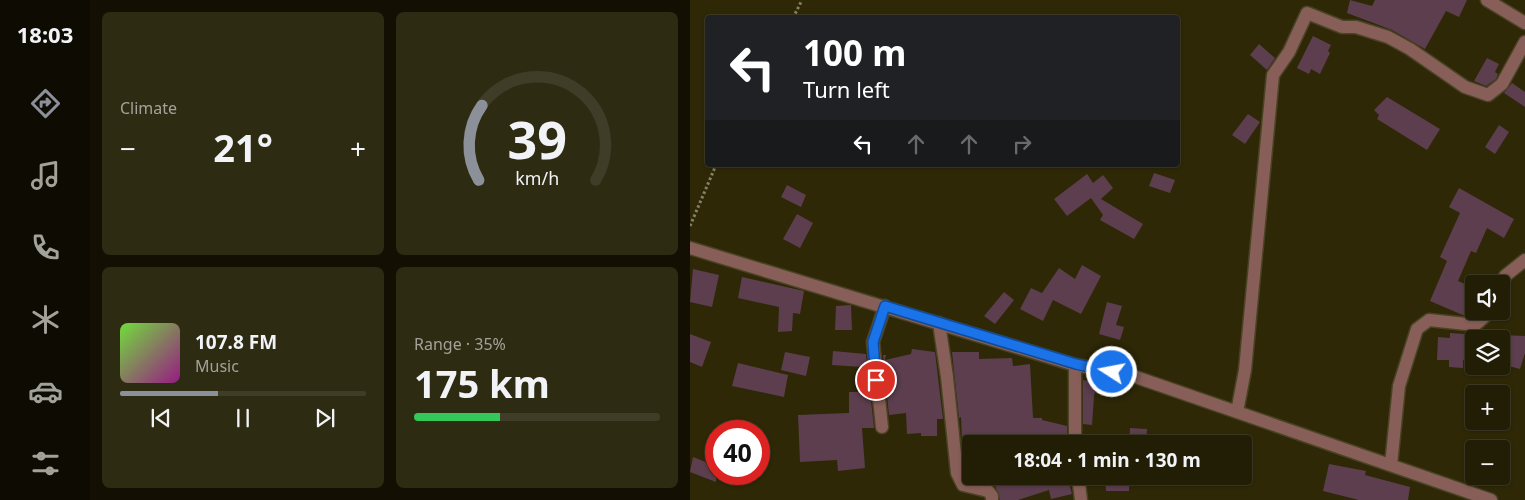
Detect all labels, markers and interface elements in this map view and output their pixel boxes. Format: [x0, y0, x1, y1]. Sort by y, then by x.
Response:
text: 18:03 [17, 19, 73, 49]
text: 100 m [803, 29, 906, 76]
icon: left [720, 35, 785, 100]
text: Turn left [803, 74, 890, 104]
icon: directions [28, 86, 63, 121]
text: Climate [120, 97, 177, 119]
text: 39 [507, 103, 567, 174]
text: 21° [213, 121, 273, 173]
text: − [120, 129, 136, 167]
text: + [350, 129, 366, 167]
icon: left [849, 130, 877, 158]
icon: ahead [902, 130, 930, 158]
icon: ahead [955, 130, 983, 158]
icon: right [1008, 130, 1036, 158]
icon: music [28, 158, 63, 193]
text: km/h [515, 166, 559, 190]
icon: phone [28, 230, 63, 265]
map controls [1465, 275, 1510, 485]
button: sound [1465, 275, 1510, 320]
icon: climate [28, 302, 63, 337]
text: 107.8 FM [195, 329, 277, 355]
button: layers [1465, 330, 1510, 375]
text: Range · 35% [414, 333, 506, 355]
position arrow [1085, 345, 1137, 397]
text: Music [195, 355, 239, 377]
text: 175 km [414, 357, 550, 409]
pin [855, 359, 897, 401]
icon: arrive [862, 366, 890, 394]
icon: car [28, 374, 63, 409]
button: + [1465, 385, 1510, 430]
icon: previous [147, 404, 175, 432]
icon: pause [229, 404, 257, 432]
icon: next [311, 404, 339, 432]
speed limit sign: 40 [705, 420, 770, 485]
button: − [1465, 440, 1510, 485]
icon: filters [28, 446, 63, 481]
text: 18:04 · 1 min · 130 m [1013, 447, 1201, 473]

